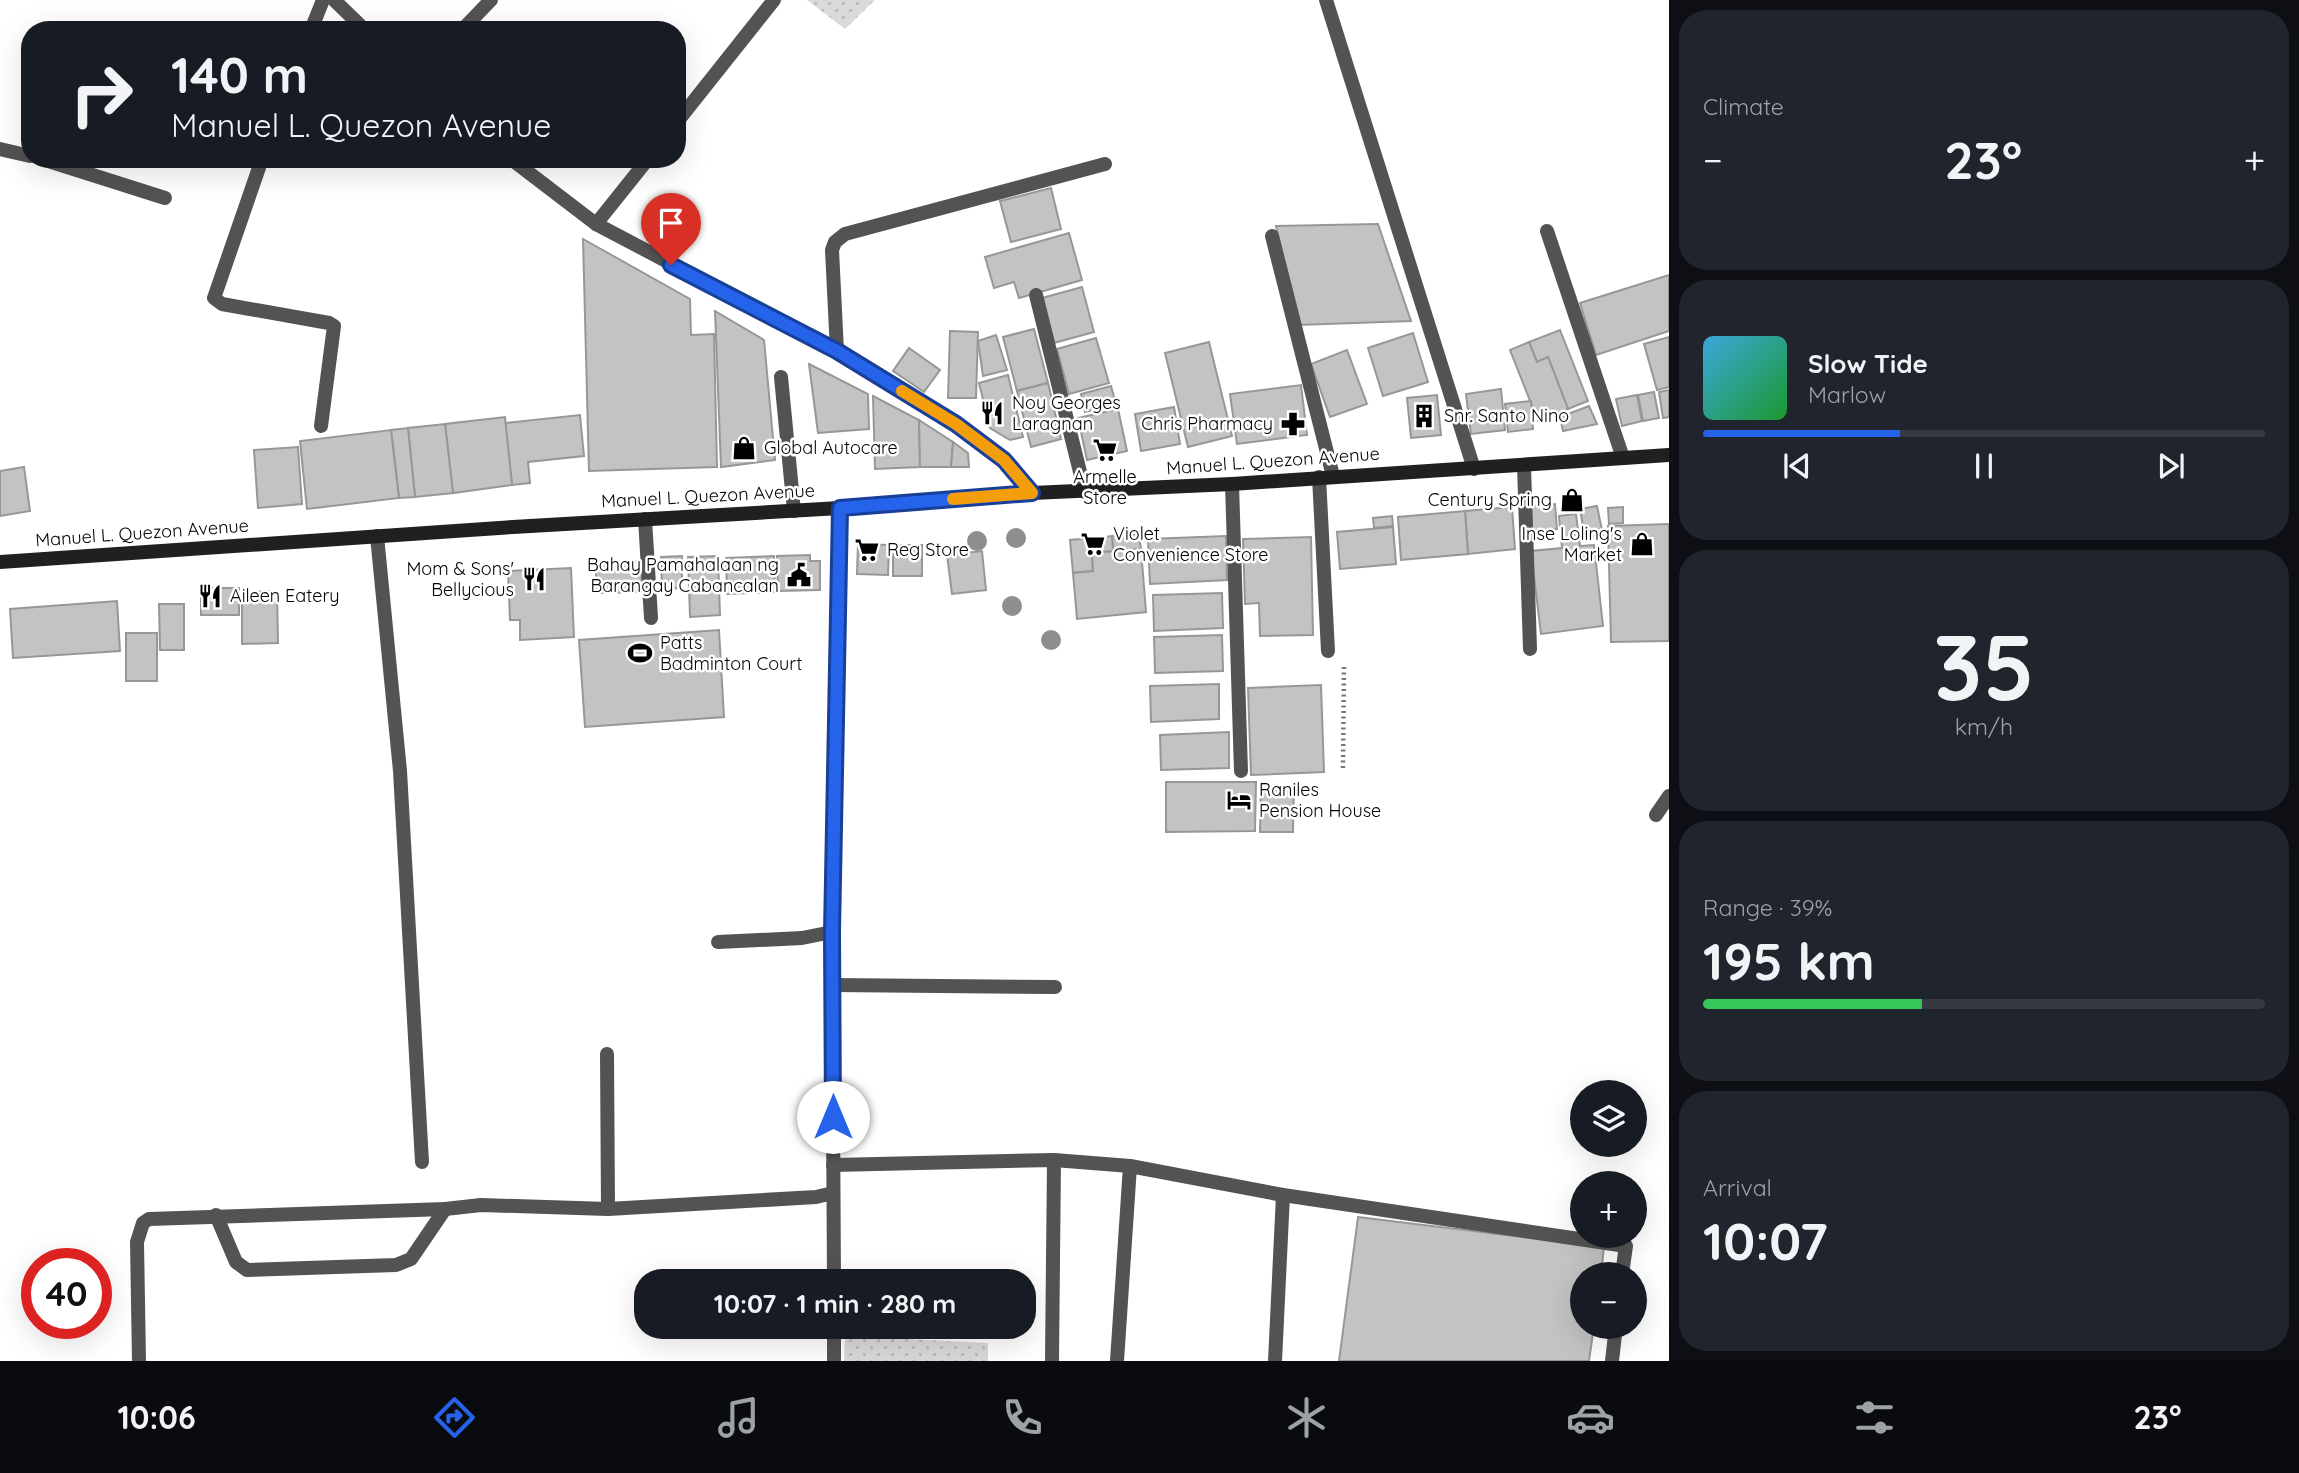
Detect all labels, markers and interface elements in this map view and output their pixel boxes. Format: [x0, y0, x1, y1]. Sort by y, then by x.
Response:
text: 140 m [171, 44, 308, 105]
icon: right [56, 49, 147, 140]
text: Climate [1703, 92, 1784, 121]
text: Manuel L. Quezon Avenue [171, 105, 551, 145]
text: 23° [1944, 127, 2022, 192]
text: − [1703, 136, 1723, 184]
text: + [2244, 136, 2265, 184]
pin [641, 193, 701, 265]
icon: arrive [652, 204, 690, 242]
text: Slow Tide [1808, 347, 1928, 380]
text: Marlow [1808, 380, 1886, 409]
place label: Noy Georges Laragnan [1012, 391, 1121, 435]
restaurant icon: Noy Georges Laragnan [978, 399, 1006, 427]
building icon: Snr. Santo Nino [1410, 402, 1438, 430]
place label: Snr. Santo Nino [1444, 404, 1569, 427]
pharmacy icon: Chris Pharmacy [1279, 410, 1307, 438]
place label: Chris Pharmacy [1141, 412, 1273, 435]
shop icon: Global Autocare [730, 434, 758, 462]
place label: Global Autocare [764, 436, 898, 459]
supermarket icon: Armelle Store [1091, 436, 1119, 464]
street label: Manuel L. Quezon Avenue [1165, 442, 1380, 479]
icon: previous [1778, 447, 1816, 485]
icon: pause [1965, 447, 2003, 485]
icon: next [2152, 447, 2190, 485]
place label: Armelle Store [1073, 465, 1137, 509]
street label: Manuel L. Quezon Avenue [601, 478, 815, 513]
shop icon: Century Spring [1558, 486, 1586, 514]
place label: Century Spring [1428, 488, 1552, 511]
street label: Manuel L. Quezon Avenue [34, 514, 249, 551]
place label: Violet Convenience Store [1113, 522, 1268, 566]
place label: Inse Loling's Market [1522, 522, 1622, 566]
supermarket icon: Violet Convenience Store [1079, 530, 1107, 558]
shop icon: Inse Loling's Market [1628, 530, 1656, 558]
supermarket icon: Reg Store [853, 536, 881, 564]
place label: Reg Store [887, 538, 969, 561]
place label: Bahay Pamahalaan ng Barangay Cabancalan [587, 553, 779, 597]
place label: Mom & Sons' Bellycious [406, 557, 514, 601]
public building icon: Bahay Pamahalaan ng Barangay Cabancalan [785, 561, 813, 589]
restaurant icon: Mom & Sons' Bellycious [520, 565, 548, 593]
restaurant icon: Aileen Eatery [196, 582, 224, 610]
place label: Aileen Eatery [230, 584, 340, 607]
text: 35 [1933, 609, 2035, 723]
place label: Patts Badminton Court [660, 631, 802, 675]
sports icon: Patts Badminton Court [626, 639, 654, 667]
text: km/h [1955, 712, 2013, 741]
place label: Raniles Pension House [1259, 778, 1381, 822]
hotel icon: Raniles Pension House [1225, 786, 1253, 814]
text: Range · 39% [1703, 893, 1832, 922]
text: 195 km [1703, 928, 1875, 993]
position arrow [796, 1080, 870, 1154]
map controls [1570, 1080, 1647, 1339]
button: layers [1570, 1080, 1647, 1157]
button: + [1570, 1171, 1647, 1248]
text: Arrival [1703, 1173, 1772, 1202]
text: 10:07 [1703, 1208, 1828, 1273]
speed limit sign: 40 [21, 1248, 112, 1339]
button: − [1570, 1262, 1647, 1339]
text: 10:07 · 1 min · 280 m [714, 1287, 956, 1320]
icon: directions [430, 1393, 479, 1442]
icon: music [714, 1393, 763, 1442]
icon: phone [998, 1393, 1047, 1442]
icon: climate [1282, 1393, 1331, 1442]
icon: car [1566, 1393, 1615, 1442]
icon: filters [1850, 1393, 1899, 1442]
text: 10:06 [117, 1397, 196, 1437]
text: 23° [2134, 1397, 2181, 1437]

